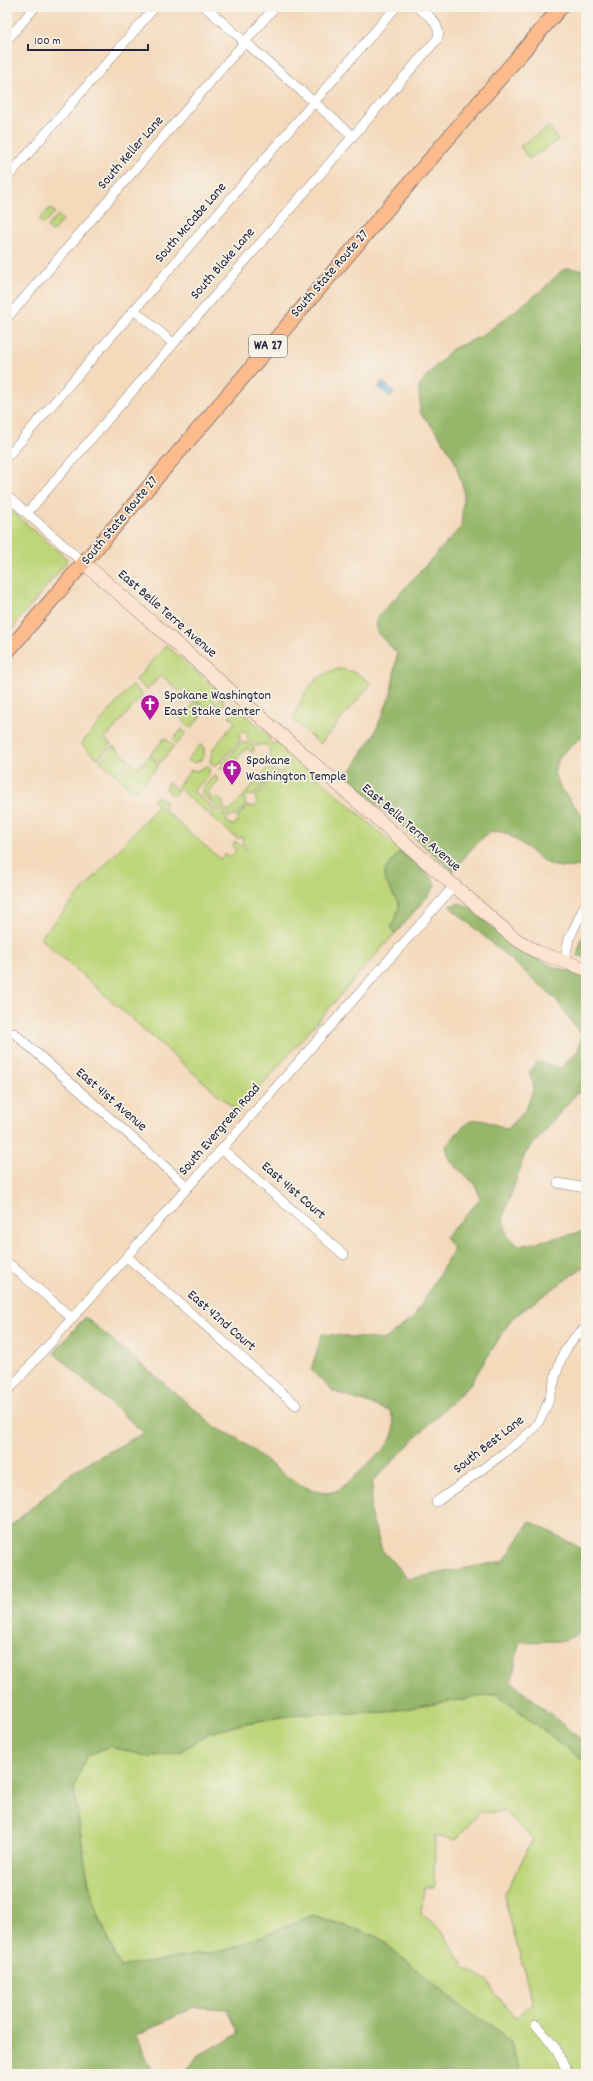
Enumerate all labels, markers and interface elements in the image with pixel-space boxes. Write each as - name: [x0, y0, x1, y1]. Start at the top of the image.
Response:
- scale bar: [28, 26, 148, 52]
- text: 100 m: [34, 33, 61, 50]
- street label: South Keller Lane: [93, 112, 169, 194]
- street label: South McCabe Lane: [150, 178, 232, 268]
- street label: South Blake Lane: [186, 224, 260, 304]
- street label: South State Route 27: [286, 226, 374, 322]
- road number: WA 27: [249, 335, 287, 357]
- street label: South State Route 27: [77, 472, 163, 570]
- street label: East Belle Terre Avenue: [113, 565, 221, 663]
- place label: Spokane Washington East Stake Center: [164, 686, 271, 722]
- church icon: Spokane Washington East Stake Center: [139, 693, 161, 721]
- place label: Spokane Washington Temple: [246, 751, 346, 787]
- church icon: Spokane Washington Temple: [221, 758, 243, 786]
- street label: East Belle Terre Avenue: [357, 779, 465, 877]
- street label: East 41st Avenue: [71, 1063, 151, 1137]
- street label: South Evergreen Road: [174, 1080, 266, 1180]
- street label: East 41st Court: [256, 1157, 330, 1225]
- street label: East 42nd Court: [182, 1286, 260, 1356]
- street label: South Best Lane: [449, 1411, 529, 1479]

